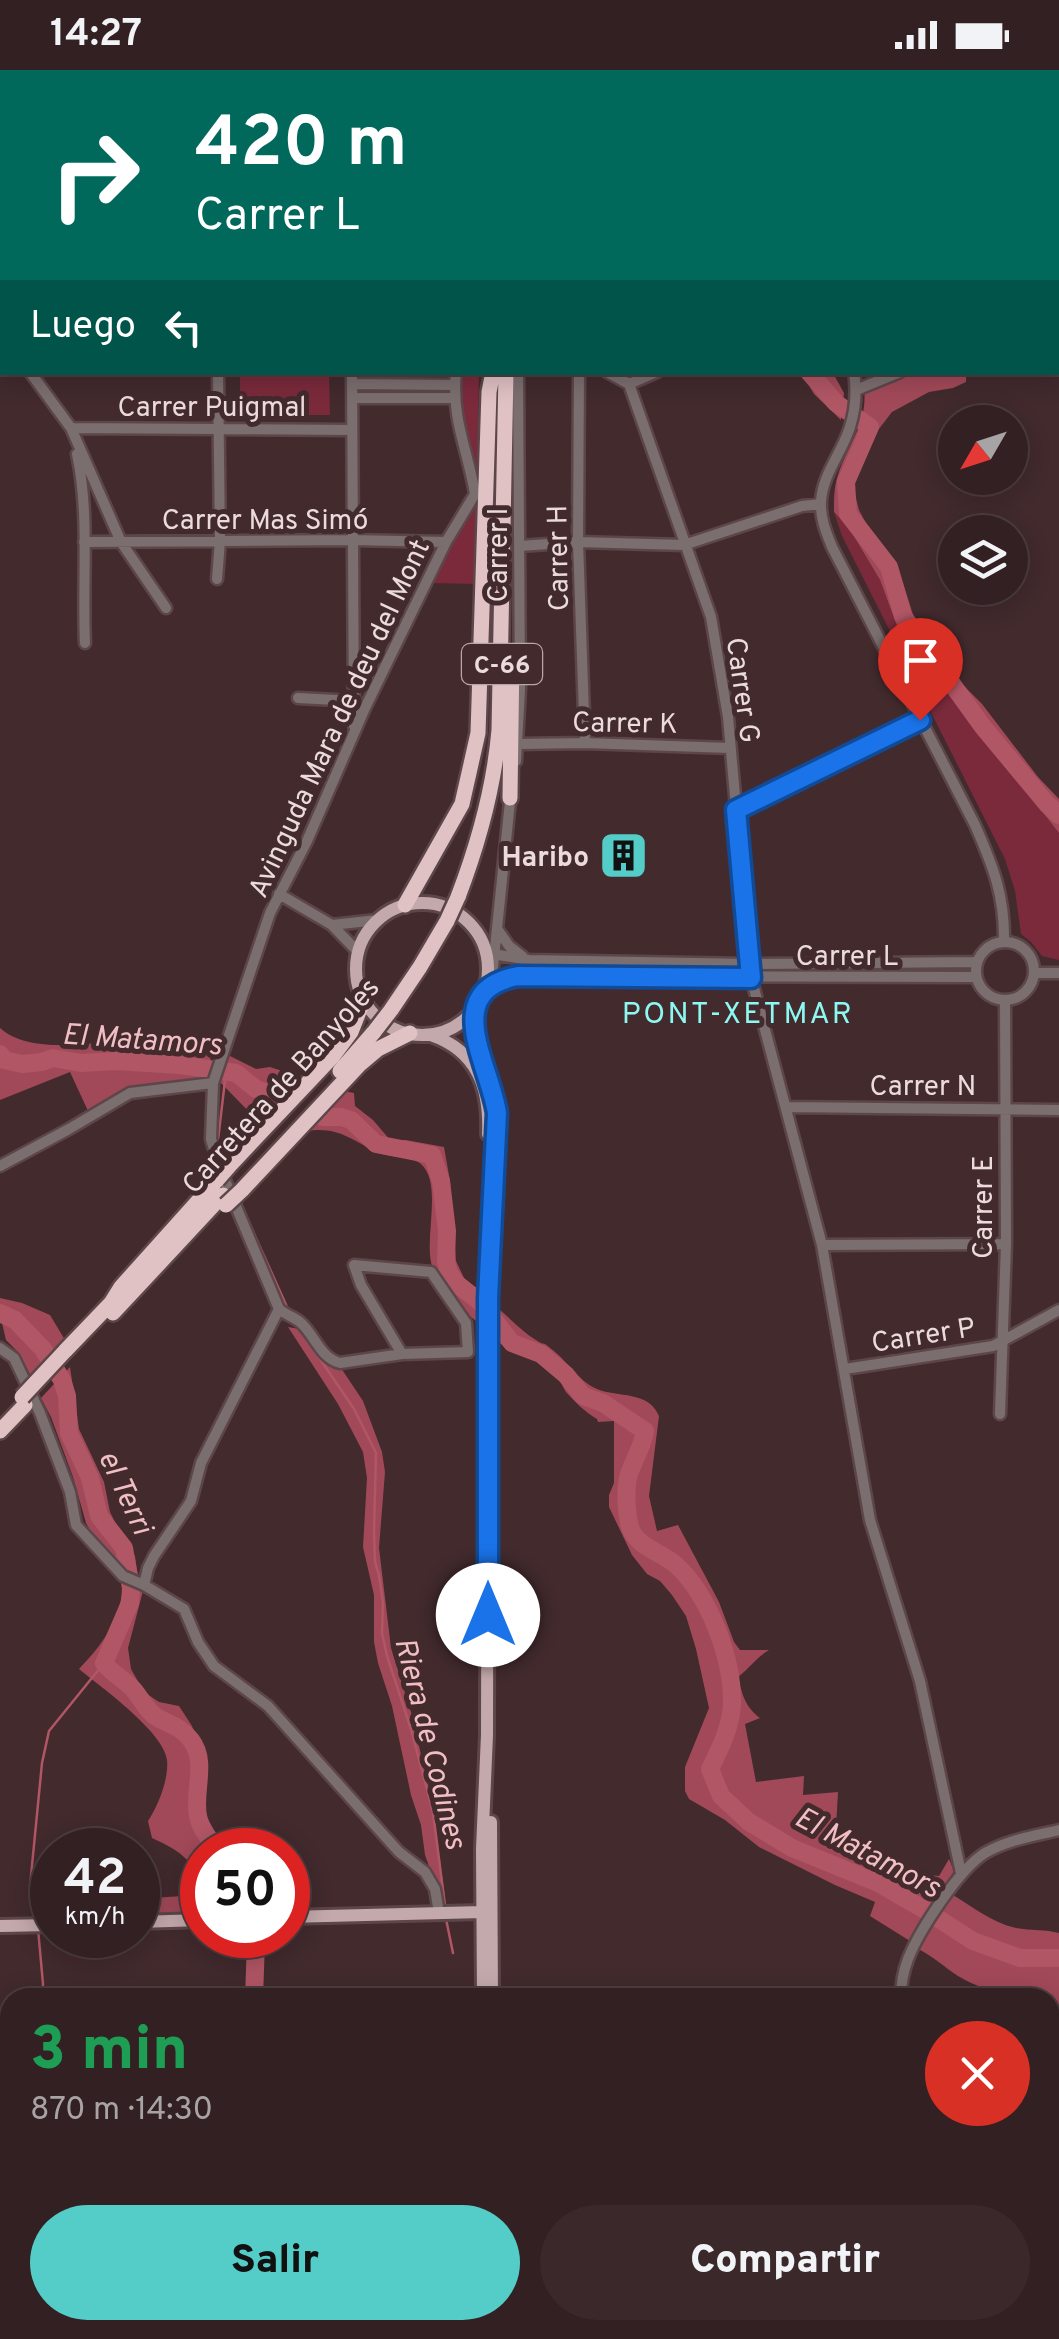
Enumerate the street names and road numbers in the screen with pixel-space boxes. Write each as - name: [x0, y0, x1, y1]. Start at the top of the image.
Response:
- street label: Carrer Puigmal: [118, 391, 306, 427]
- street label: Carrer Mas Simó: [162, 504, 368, 540]
- street label: Carrer H: [541, 504, 579, 612]
- street label: Carrer I: [482, 508, 518, 602]
- street label: Avinguda Mara de deu del Mont: [242, 534, 440, 904]
- street label: Carrer G: [716, 635, 766, 746]
- road number: C-66: [462, 644, 542, 684]
- street label: Carrer K: [572, 706, 678, 744]
- street label: Carrer L: [796, 940, 898, 976]
- street label: Carretera de Banyoles: [176, 971, 389, 1203]
- street label: Carrer N: [870, 1070, 976, 1106]
- street label: Carrer E: [967, 1155, 1003, 1259]
- street label: Carrer P: [869, 1311, 978, 1363]

